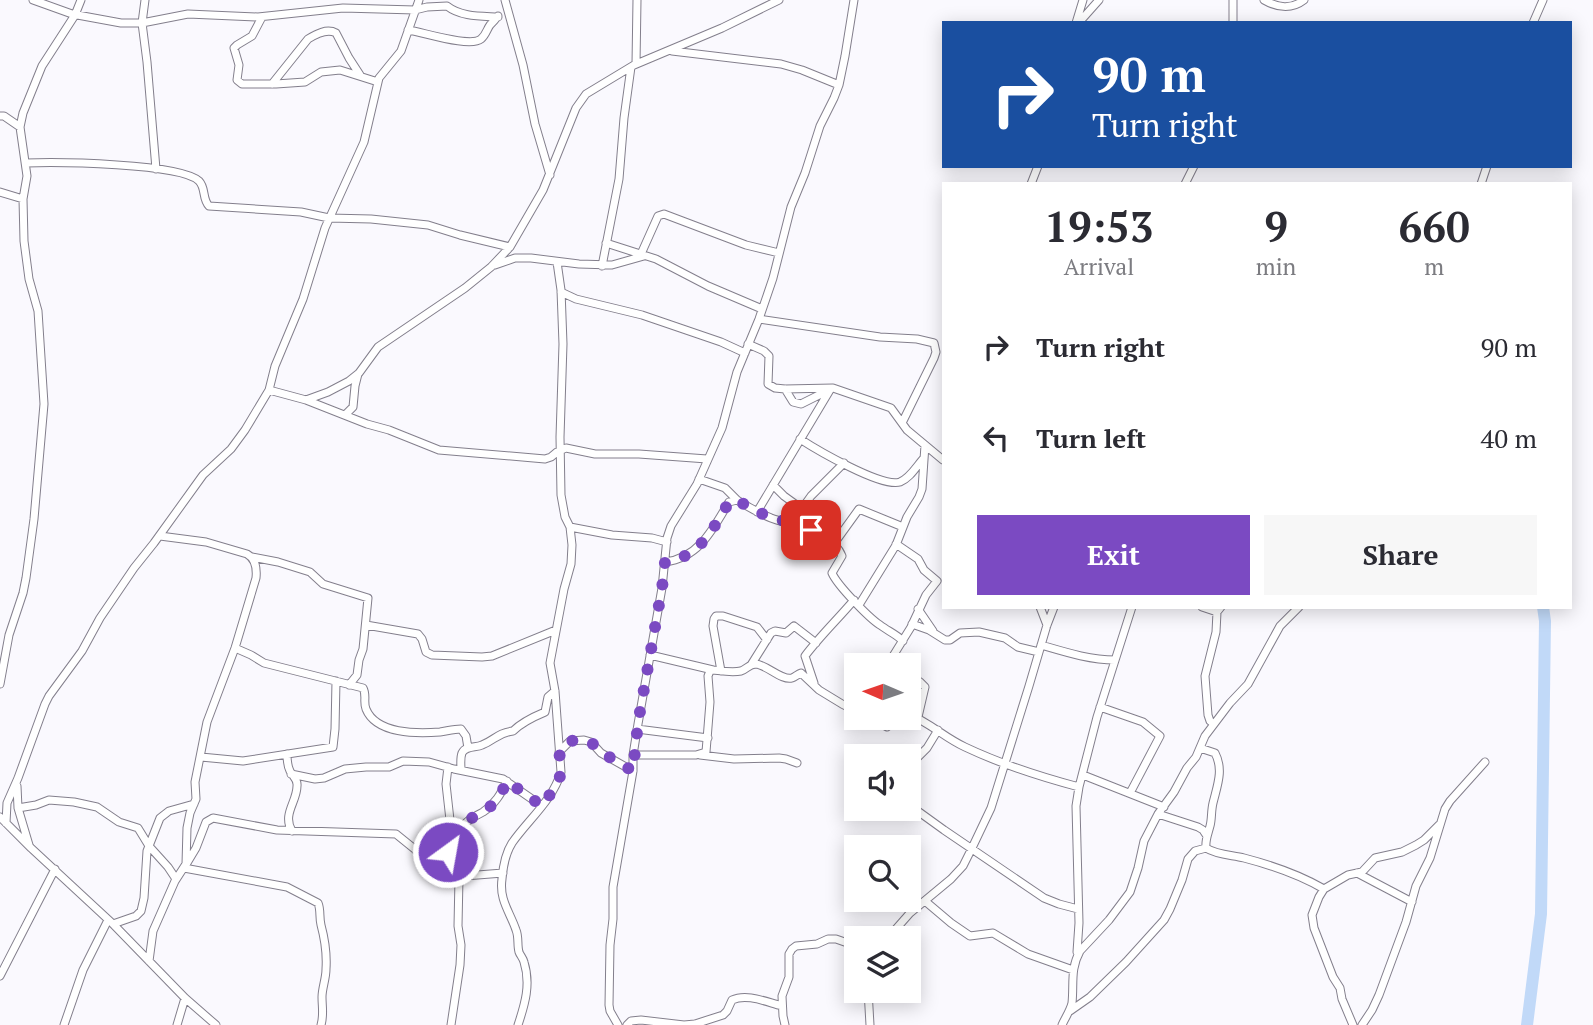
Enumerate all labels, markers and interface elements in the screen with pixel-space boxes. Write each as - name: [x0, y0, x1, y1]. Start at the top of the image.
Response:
- text: 90 m: [1092, 41, 1206, 106]
- icon: right: [977, 49, 1068, 140]
- text: Turn right: [1092, 104, 1238, 146]
- text: 19:53: [1044, 198, 1154, 254]
- text: 9: [1264, 198, 1288, 254]
- text: 660: [1399, 198, 1470, 254]
- text: Arrival: [1064, 251, 1134, 282]
- text: min: [1256, 251, 1296, 282]
- text: m: [1424, 251, 1444, 282]
- icon: right: [977, 328, 1015, 366]
- text: Turn right: [1036, 330, 1165, 364]
- text: 90 m: [1481, 330, 1537, 364]
- icon: left: [977, 419, 1015, 457]
- text: Turn left: [1036, 421, 1146, 455]
- text: 40 m: [1481, 421, 1537, 455]
- pin: [781, 500, 841, 560]
- icon: arrive: [792, 511, 830, 549]
- button: Exit: [977, 515, 1250, 595]
- button: Share: [1264, 515, 1537, 595]
- north arrow: [844, 653, 920, 730]
- map controls: [844, 653, 921, 1003]
- button: sound: [844, 744, 921, 821]
- position arrow: [411, 815, 485, 889]
- button: search: [844, 835, 921, 912]
- button: layers: [844, 926, 921, 1003]

